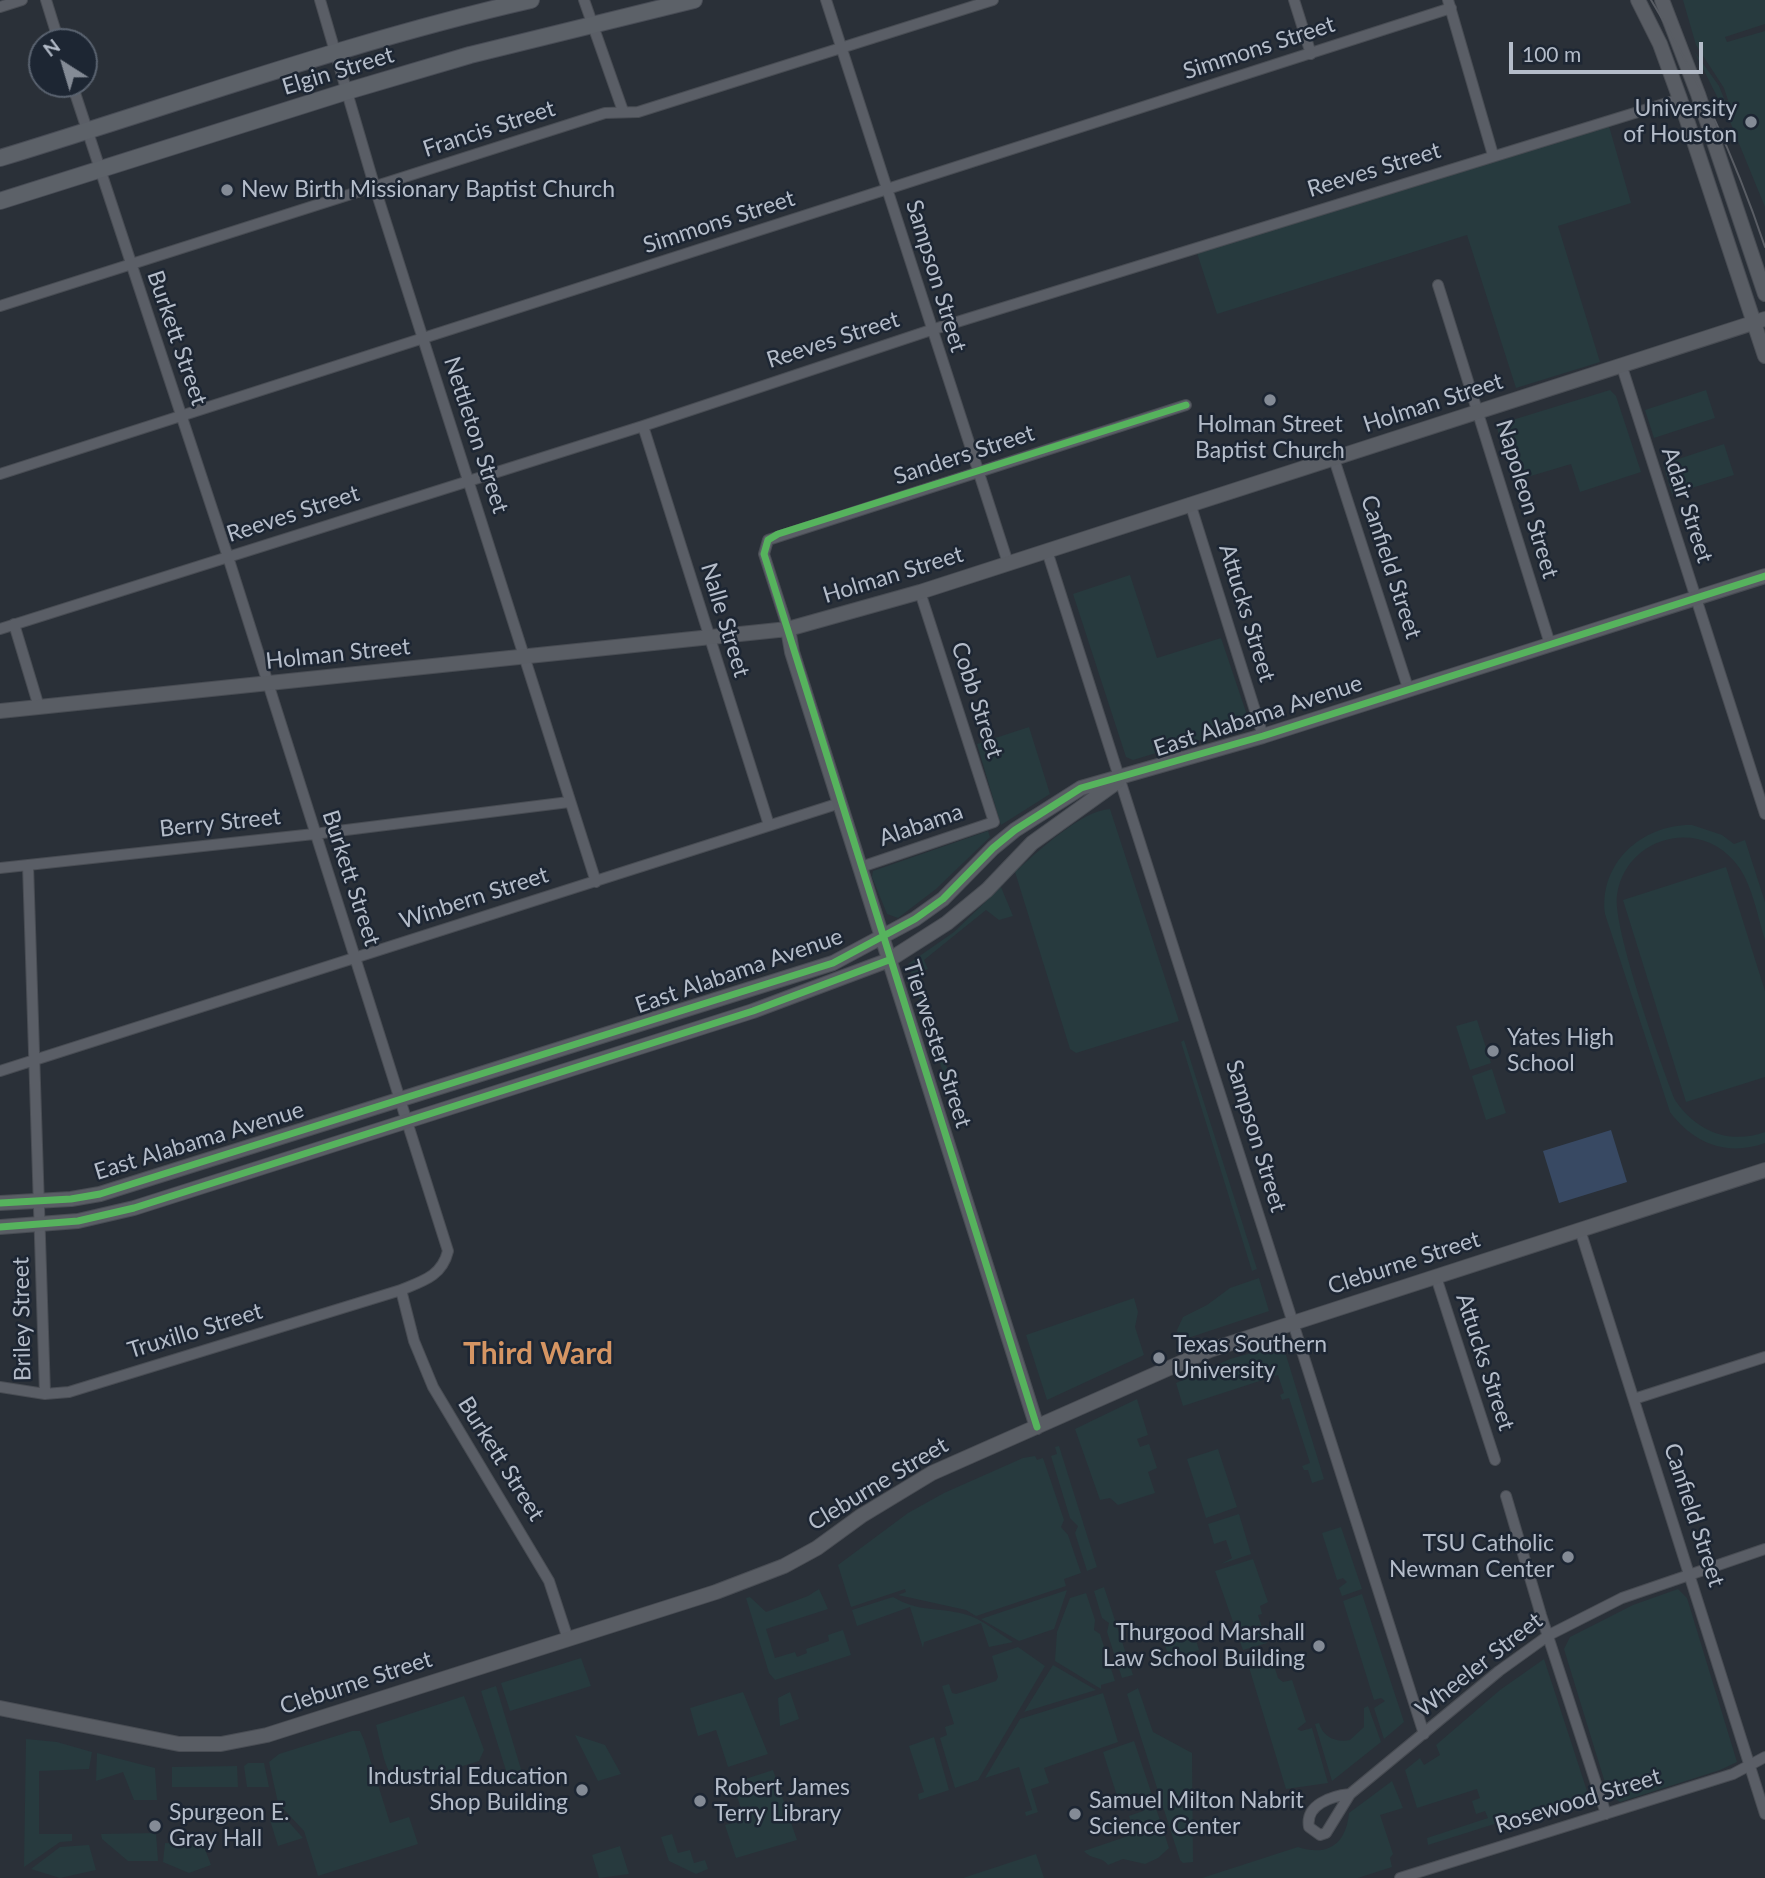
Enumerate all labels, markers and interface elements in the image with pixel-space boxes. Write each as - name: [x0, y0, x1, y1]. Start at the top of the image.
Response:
- street label: Simmons Street: [1180, 10, 1338, 86]
- north arrow: [28, 28, 98, 98]
- scale bar: [1513, 28, 1707, 72]
- text: N: [38, 34, 64, 61]
- street label: Elgin Street: [279, 41, 397, 101]
- text: 100 m: [1522, 41, 1581, 66]
- street label: Francis Street: [419, 95, 559, 163]
- place label: University of Houston: [1623, 95, 1737, 149]
- marker: University of Houston: [1743, 114, 1759, 130]
- street label: Reeves Street: [1304, 137, 1444, 203]
- place label: New Birth Missionary Baptist Church: [241, 176, 615, 204]
- marker: New Birth Missionary Baptist Church: [219, 182, 235, 198]
- street label: Simmons Street: [640, 184, 798, 260]
- street label: Sampson Street: [900, 196, 972, 356]
- street label: Burkett Street: [141, 267, 213, 409]
- street label: Reeves Street: [763, 306, 903, 374]
- street label: Nettleton Street: [438, 353, 514, 517]
- street label: Holman Street: [1360, 367, 1506, 439]
- marker: Holman Street Baptist Church: [1262, 392, 1278, 408]
- place label: Holman Street Baptist Church: [1195, 411, 1345, 465]
- street label: Napoleon Street: [1490, 416, 1564, 582]
- street label: Sanders Street: [890, 419, 1038, 491]
- street label: Adair Street: [1655, 444, 1719, 566]
- street label: Reeves Street: [223, 480, 363, 548]
- street label: Canfield Street: [1355, 492, 1427, 642]
- street label: Holman Street: [819, 541, 967, 609]
- street label: Attucks Street: [1213, 541, 1281, 685]
- street label: Nalle Street: [695, 559, 755, 681]
- street label: Holman Street: [264, 633, 412, 675]
- street label: Cobb Street: [945, 638, 1009, 762]
- street label: East Alabama Avenue: [1150, 669, 1366, 763]
- street label: Alabama: [875, 798, 967, 852]
- street label: Berry Street: [158, 803, 282, 843]
- street label: Burkett Street: [316, 807, 386, 949]
- street label: Winbern Street: [396, 861, 552, 935]
- street label: East Alabama Avenue: [632, 923, 846, 1019]
- street label: Tierwester Street: [897, 957, 977, 1131]
- place label: Yates High School: [1507, 1024, 1614, 1078]
- marker: Yates High School: [1485, 1043, 1501, 1059]
- street label: Sampson Street: [1220, 1056, 1292, 1216]
- street label: East Alabama Avenue: [91, 1096, 307, 1186]
- street label: Cleburne Street: [1324, 1225, 1484, 1301]
- street label: Briley Street: [7, 1257, 37, 1381]
- street label: Attucks Street: [1450, 1290, 1520, 1434]
- street label: Truxillo Street: [124, 1297, 266, 1365]
- place label: Texas Southern University: [1173, 1331, 1327, 1385]
- district label: Third Ward: [463, 1336, 613, 1372]
- marker: Texas Southern University: [1151, 1350, 1167, 1366]
- street label: Burkett Street: [452, 1392, 550, 1526]
- street label: Cleburne Street: [803, 1431, 953, 1537]
- street label: Canfield Street: [1658, 1440, 1730, 1590]
- place label: TSU Catholic Newman Center: [1389, 1530, 1554, 1584]
- marker: TSU Catholic Newman Center: [1560, 1549, 1576, 1565]
- street label: Wheeler Street: [1410, 1607, 1548, 1723]
- place label: Thurgood Marshall Law School Building: [1103, 1619, 1305, 1673]
- marker: Thurgood Marshall Law School Building: [1311, 1638, 1327, 1654]
- street label: Cleburne Street: [276, 1645, 436, 1721]
- place label: Industrial Education Shop Building: [368, 1763, 568, 1817]
- street label: Rosewood Street: [1492, 1763, 1664, 1839]
- place label: Robert James Terry Library: [714, 1774, 850, 1828]
- marker: Industrial Education Shop Building: [574, 1782, 590, 1798]
- place label: Samuel Milton Nabrit Science Center: [1089, 1787, 1304, 1841]
- marker: Robert James Terry Library: [692, 1793, 708, 1809]
- place label: Spurgeon E. Gray Hall: [169, 1799, 289, 1853]
- marker: Samuel Milton Nabrit Science Center: [1067, 1806, 1083, 1822]
- marker: Spurgeon E. Gray Hall: [147, 1818, 163, 1834]

